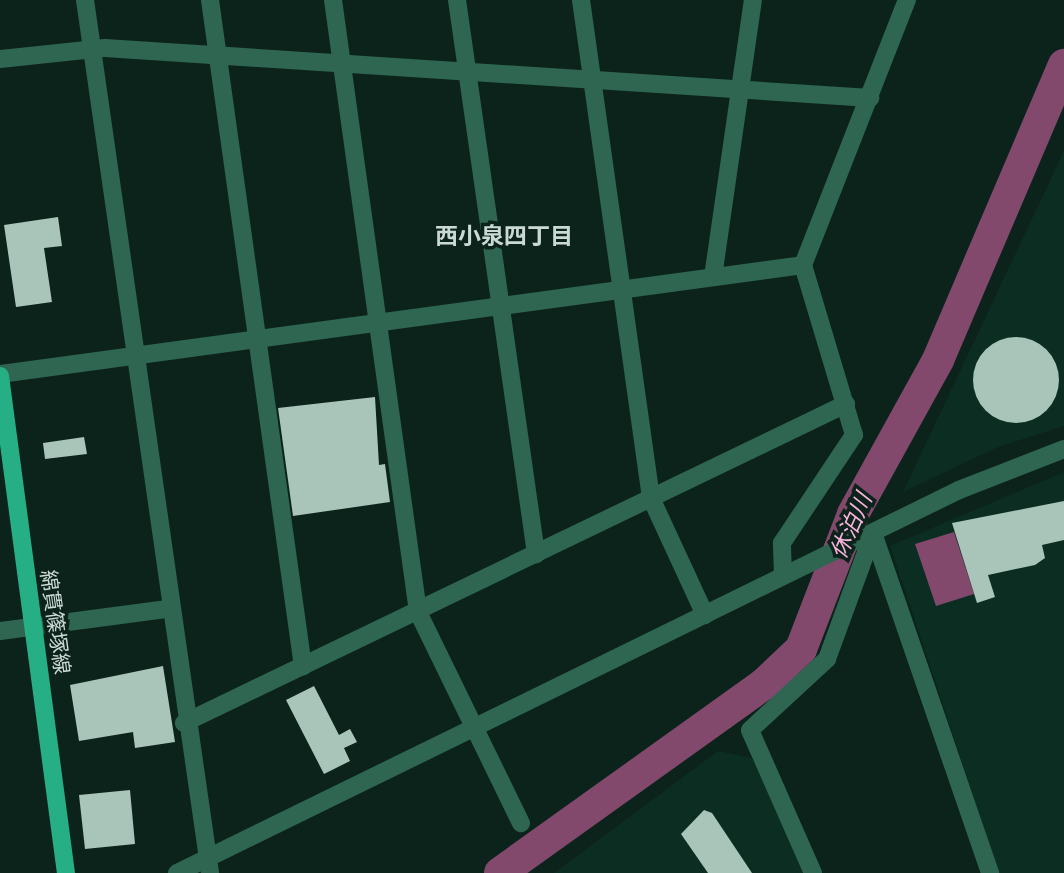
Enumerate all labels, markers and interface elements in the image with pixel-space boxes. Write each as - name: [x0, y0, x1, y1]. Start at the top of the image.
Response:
- district label: 西小泉四丁目: [435, 222, 573, 250]
- water label: 休泊川: [824, 489, 878, 563]
- street label: 綿貫篠塚線: [35, 568, 75, 676]

